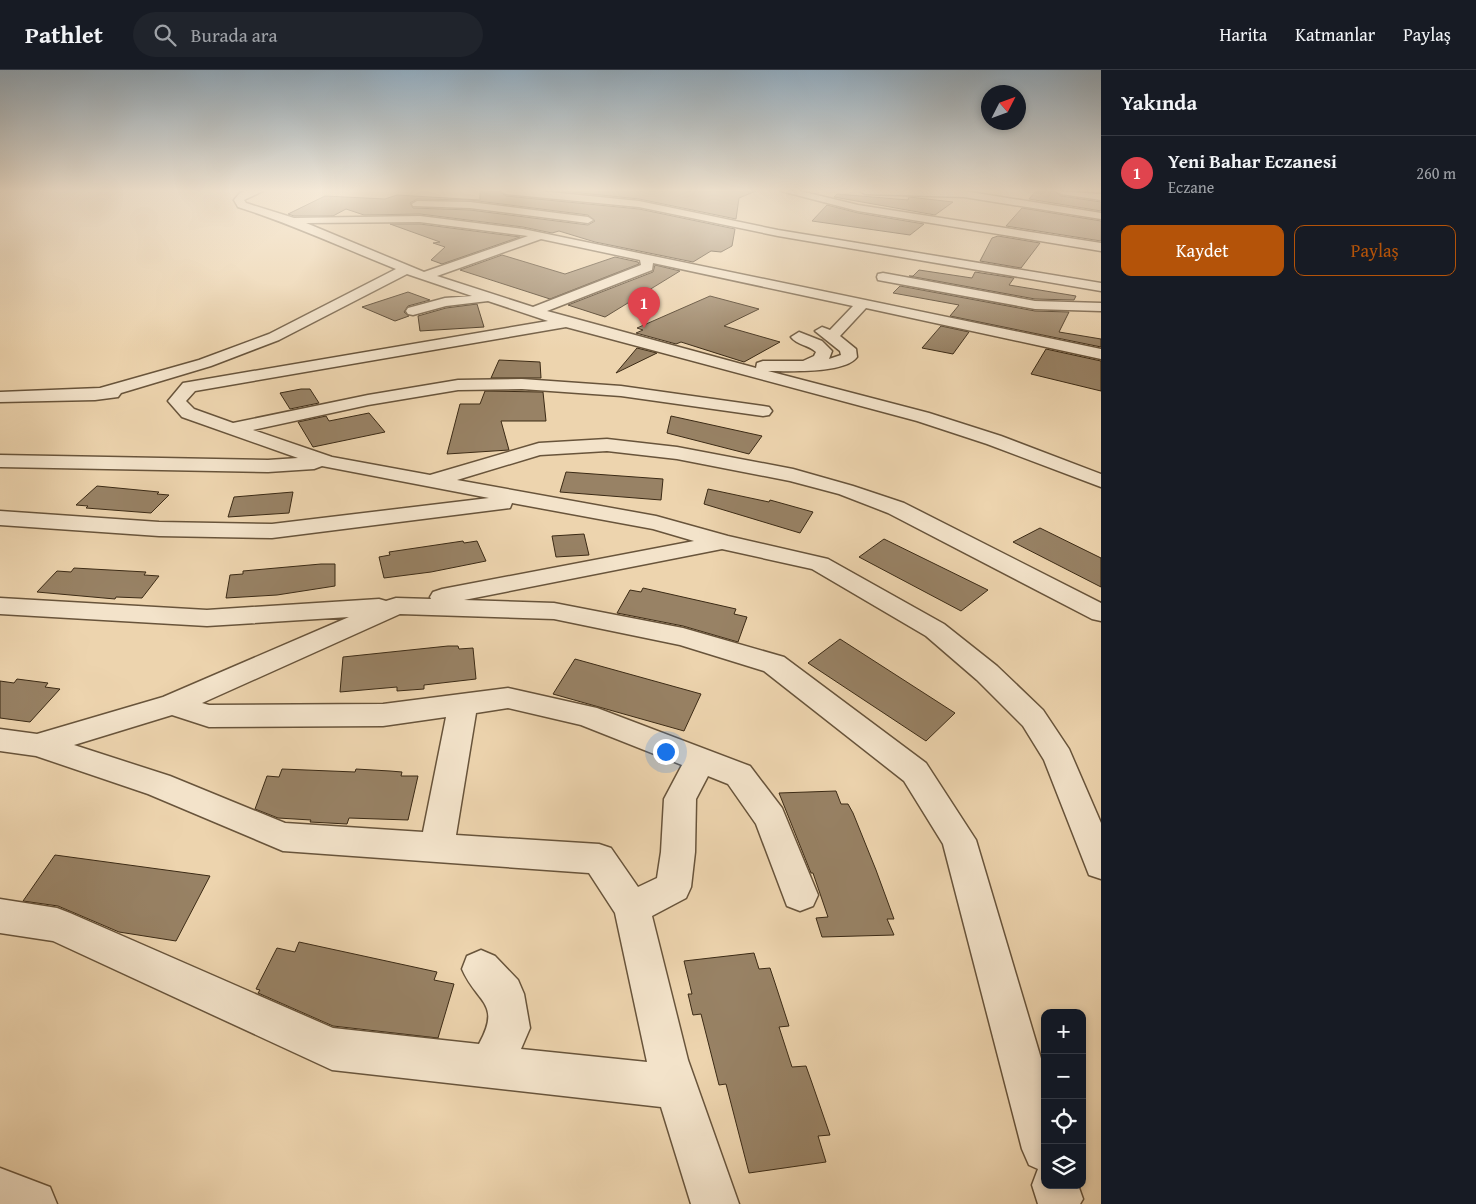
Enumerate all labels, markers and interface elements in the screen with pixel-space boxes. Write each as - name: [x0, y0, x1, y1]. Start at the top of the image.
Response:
- search box: [133, 12, 483, 57]
- text: Pathlet: [25, 17, 103, 52]
- icon: search: [151, 21, 179, 49]
- text: Burada ara: [191, 21, 277, 49]
- text: Harita: [1220, 21, 1267, 48]
- text: Katmanlar: [1295, 21, 1375, 48]
- text: Paylaş: [1403, 21, 1451, 48]
- north arrow: [981, 85, 1026, 130]
- text: Yakında: [1121, 87, 1197, 118]
- text: Yeni Bahar Eczanesi: [1168, 147, 1337, 175]
- text: 1: [1133, 161, 1141, 185]
- text: 260 m: [1416, 161, 1456, 185]
- text: Eczane: [1168, 175, 1214, 199]
- button: Kaydet: [1121, 225, 1284, 276]
- button: Paylaş: [1294, 225, 1456, 276]
- pin: 1: [628, 287, 660, 328]
- your location: [653, 739, 679, 765]
- map controls: [1041, 1009, 1086, 1189]
- button: +: [1041, 1009, 1086, 1054]
- button: −: [1041, 1054, 1086, 1099]
- button: locate: [1041, 1099, 1086, 1144]
- button: layers: [1041, 1144, 1086, 1189]

